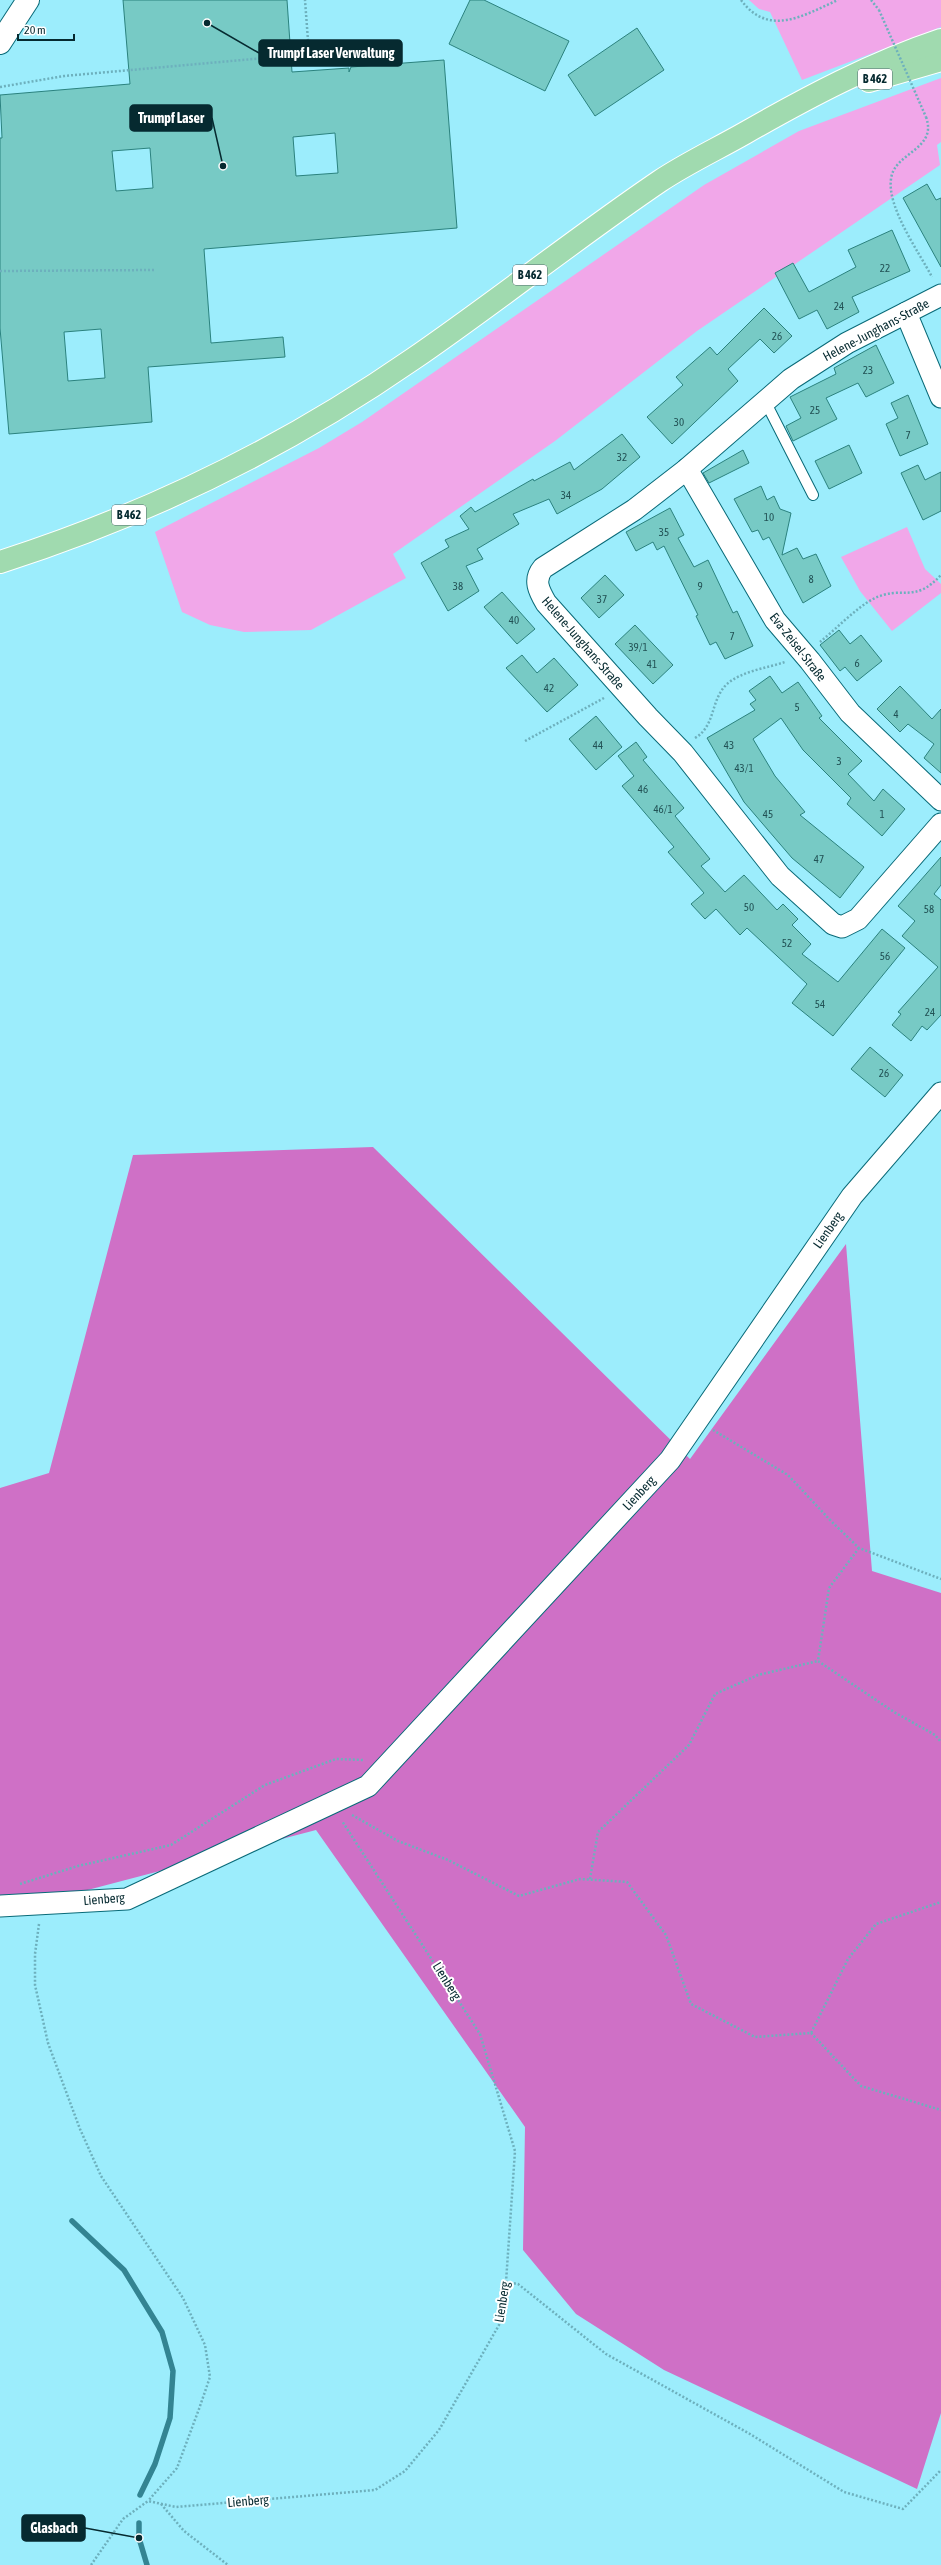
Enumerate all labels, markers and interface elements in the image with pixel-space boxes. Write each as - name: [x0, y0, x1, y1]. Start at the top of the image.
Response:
- scale bar: [18, 16, 74, 42]
- text: 20 m: [24, 23, 46, 37]
- callout: Trumpf Laser Verwaltung: [259, 40, 402, 66]
- text: Trumpf Laser Verwaltung: [268, 45, 395, 61]
- road number: B 462: [858, 69, 892, 89]
- callout: Trumpf Laser: [130, 105, 212, 131]
- text: Trumpf Laser: [138, 110, 205, 126]
- house number: 22: [880, 262, 890, 274]
- road number: B 462: [513, 265, 547, 285]
- street label: Helene-Junghans-Straße: [820, 296, 932, 364]
- house number: 24: [834, 300, 844, 312]
- house number: 26: [772, 330, 782, 342]
- house number: 23: [863, 364, 873, 376]
- house number: 25: [810, 404, 820, 416]
- house number: 30: [674, 416, 684, 428]
- house number: 7: [905, 429, 911, 441]
- house number: 32: [617, 451, 627, 463]
- house number: 34: [561, 489, 571, 501]
- road number: B 462: [112, 505, 146, 525]
- house number: 10: [764, 511, 774, 523]
- house number: 35: [659, 526, 669, 538]
- house number: 8: [808, 573, 814, 585]
- house number: 38: [453, 580, 463, 592]
- house number: 9: [697, 580, 703, 592]
- house number: 37: [597, 593, 607, 605]
- street label: Helene-Junghans-Straße: [539, 594, 627, 692]
- street label: Eva-Zeisel-Straße: [767, 610, 829, 684]
- house number: 40: [509, 614, 519, 626]
- house number: 7: [729, 630, 735, 642]
- house number: 39/1: [628, 641, 648, 653]
- house number: 6: [854, 657, 860, 669]
- house number: 41: [647, 658, 657, 670]
- house number: 42: [544, 682, 554, 694]
- house number: 5: [794, 701, 800, 713]
- house number: 4: [893, 708, 899, 720]
- house number: 44: [593, 739, 603, 751]
- house number: 43: [724, 739, 734, 751]
- house number: 3: [836, 755, 842, 767]
- house number: 43/1: [734, 762, 754, 774]
- house number: 46: [638, 783, 648, 795]
- house number: 46/1: [653, 803, 673, 815]
- house number: 45: [763, 808, 773, 820]
- house number: 1: [879, 808, 885, 820]
- house number: 47: [814, 853, 824, 865]
- house number: 50: [744, 901, 754, 913]
- house number: 58: [924, 903, 934, 915]
- house number: 52: [782, 937, 792, 949]
- house number: 56: [880, 950, 890, 962]
- house number: 54: [815, 998, 825, 1010]
- house number: 24: [925, 1006, 935, 1018]
- house number: 26: [879, 1067, 889, 1079]
- street label: Lienberg: [810, 1208, 846, 1251]
- street label: Lienberg: [619, 1472, 659, 1513]
- street label: Lienberg: [83, 1890, 126, 1908]
- street label: Lienberg: [430, 1960, 465, 2003]
- street label: Lienberg: [491, 2280, 513, 2324]
- street label: Lienberg: [227, 2492, 270, 2510]
- callout: Glasbach: [22, 2515, 85, 2541]
- text: Glasbach: [30, 2520, 78, 2536]

